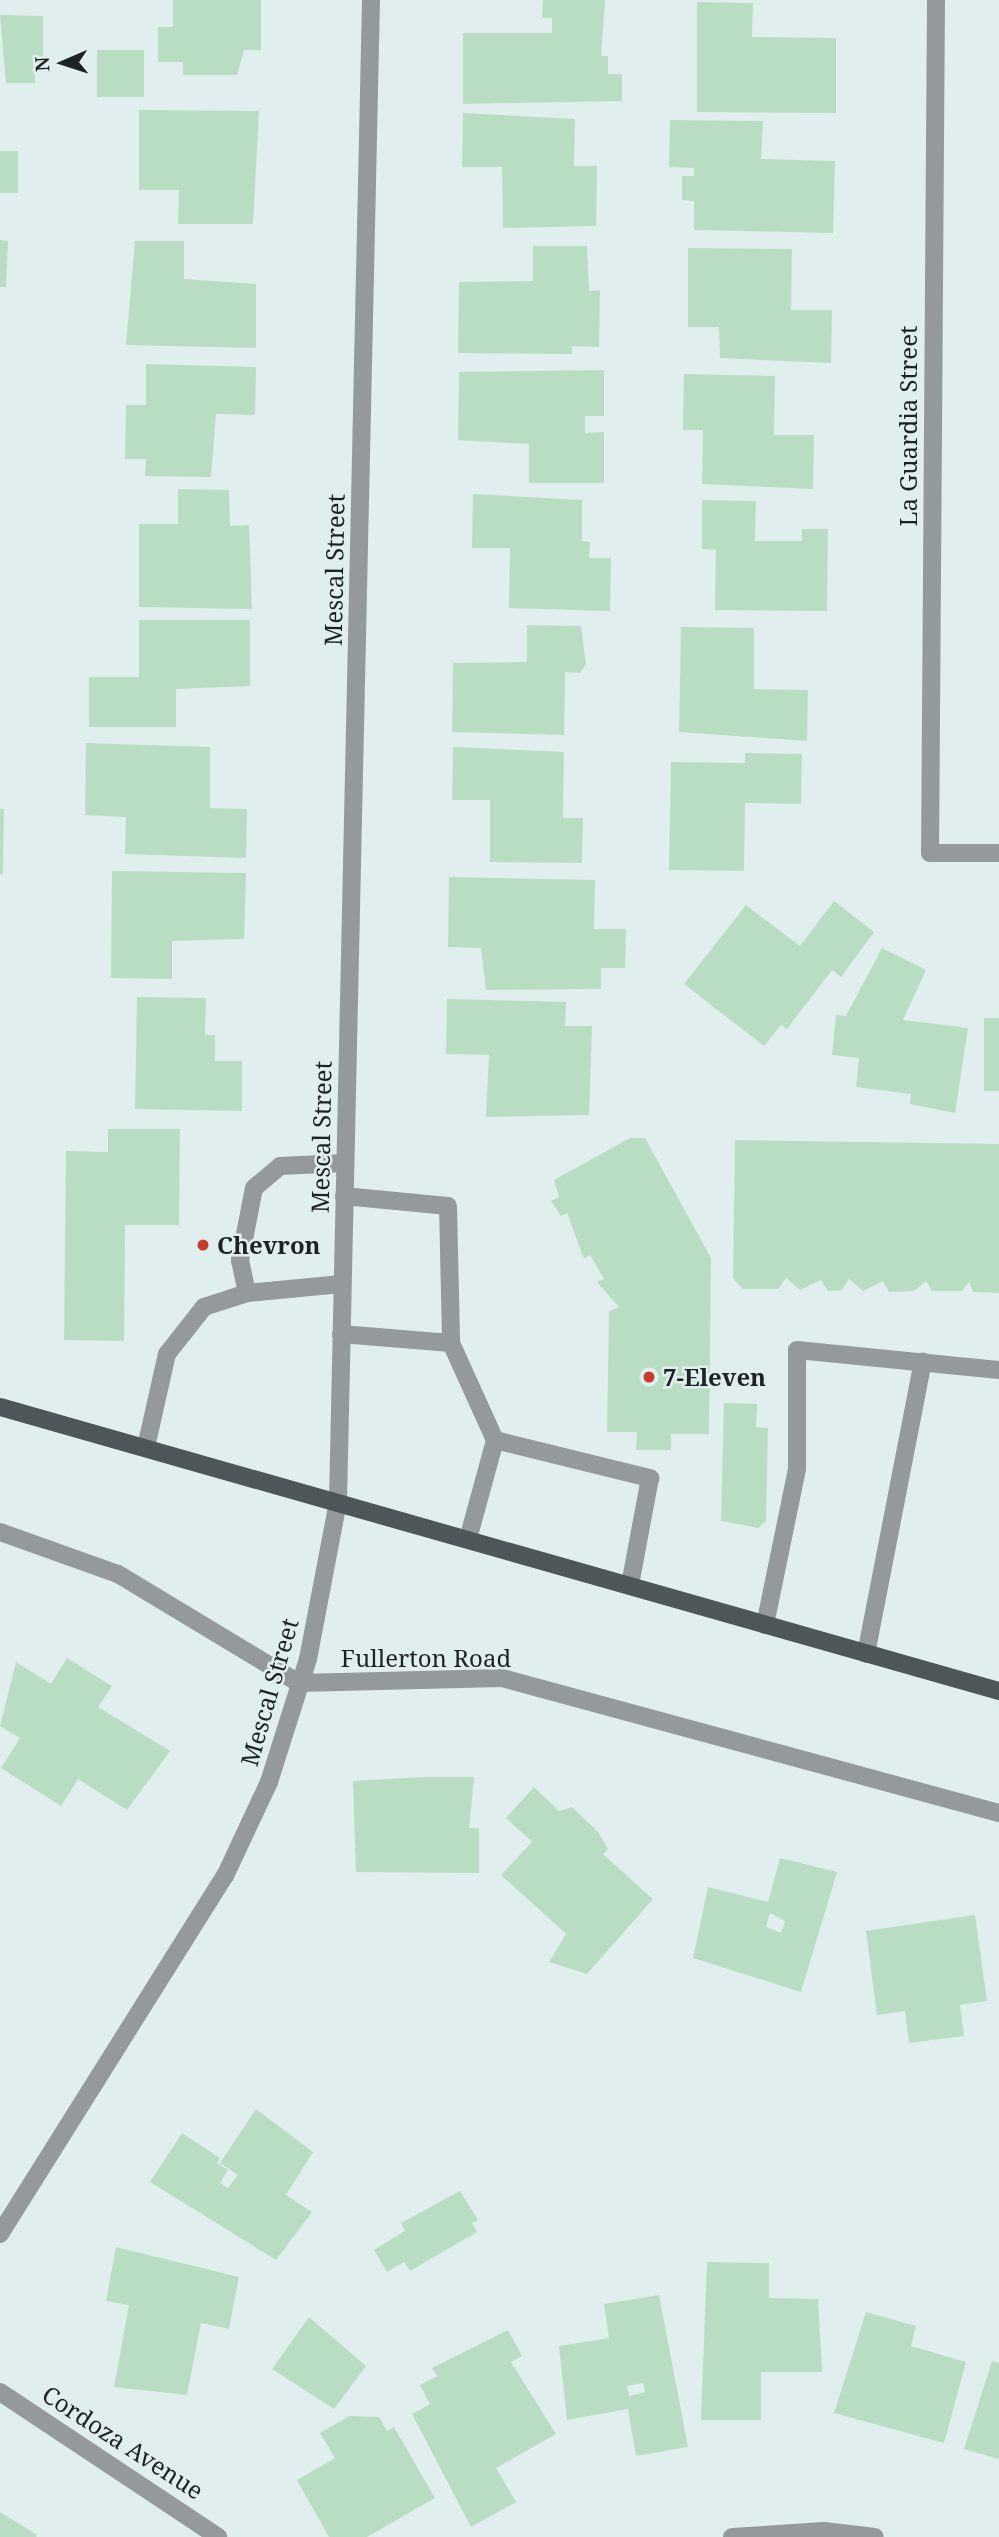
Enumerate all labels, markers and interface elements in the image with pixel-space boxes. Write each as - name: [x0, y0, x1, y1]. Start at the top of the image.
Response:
- north arrow: [28, 28, 98, 98]
- text: N: [29, 56, 55, 72]
- street label: La Guardia Street: [894, 326, 922, 526]
- street label: Mescal Street: [318, 494, 350, 646]
- street label: Mescal Street: [305, 1061, 337, 1213]
- place label: Chevron: [217, 1231, 321, 1259]
- marker: Chevron: [195, 1237, 211, 1253]
- place label: 7-Eleven: [663, 1363, 766, 1391]
- marker: 7-Eleven: [641, 1369, 657, 1385]
- street label: Mescal Street: [234, 1615, 304, 1769]
- street label: Fullerton Road: [341, 1644, 511, 1672]
- street label: Cordoza Avenue: [37, 2379, 209, 2505]

